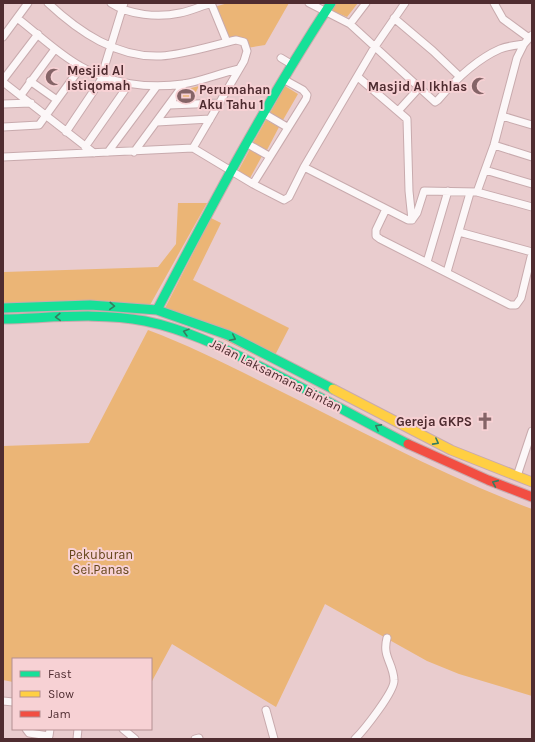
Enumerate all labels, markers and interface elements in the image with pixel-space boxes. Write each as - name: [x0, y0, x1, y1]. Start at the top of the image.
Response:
- place label: Mesjid Al Istiqomah: [67, 63, 131, 94]
- mosque icon: Mesjid Al Istiqomah: [44, 67, 64, 87]
- mosque icon: Masjid Al Ikhlas: [470, 76, 490, 96]
- place label: Masjid Al Ikhlas: [368, 79, 467, 94]
- place label: Perumahan Aku Tahu 1: [199, 82, 270, 112]
- sports icon: Perumahan Aku Tahu 1: [176, 86, 196, 106]
- one-way arrow: [109, 302, 115, 310]
- one-way arrow: [55, 313, 61, 322]
- one-way arrow: [183, 329, 190, 337]
- one-way arrow: [229, 333, 237, 341]
- street label: Jalan Laksamana Bintan: [208, 335, 344, 415]
- church icon: Gereja GKPS: [475, 411, 495, 431]
- place label: Gereja GKPS: [396, 414, 472, 429]
- one-way arrow: [375, 424, 382, 432]
- one-way arrow: [432, 437, 439, 444]
- one-way arrow: [492, 480, 500, 488]
- park label: Pekuburan Sei.Panas: [69, 547, 133, 577]
- legend: [12, 658, 152, 730]
- text: Fast: [48, 667, 72, 681]
- text: Slow: [48, 687, 74, 701]
- text: Jam: [48, 707, 71, 721]

